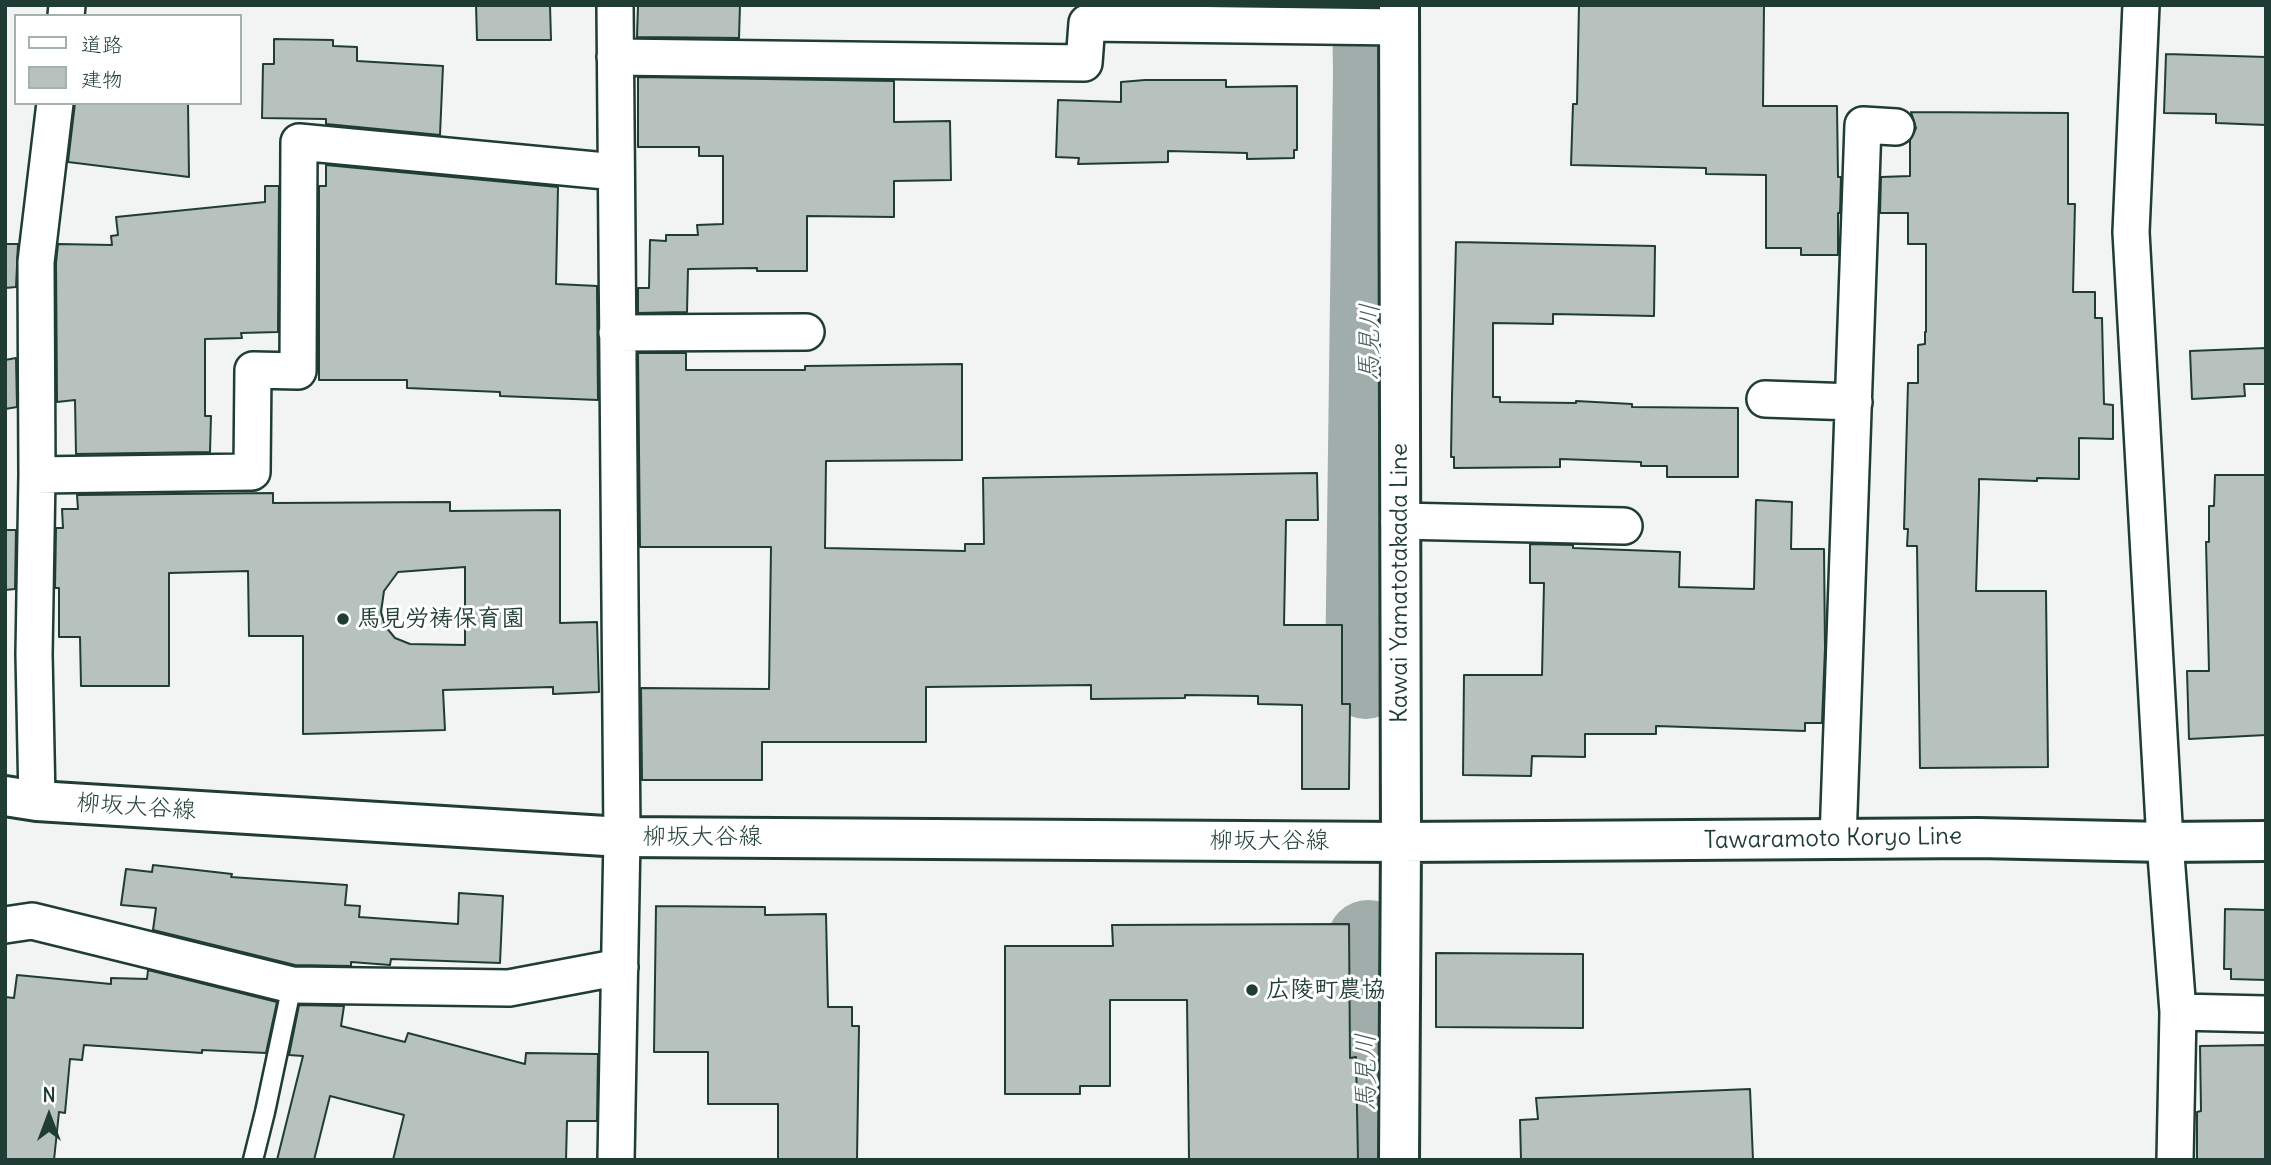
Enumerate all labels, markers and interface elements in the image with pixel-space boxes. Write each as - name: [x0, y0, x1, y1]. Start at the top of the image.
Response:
- legend: [14, 14, 242, 105]
- text: 道路: [81, 31, 123, 58]
- text: 建物: [81, 66, 123, 93]
- water label: 馬見川: [1354, 303, 1386, 381]
- street label: Kawai Yamatotakada Line: [1386, 443, 1414, 723]
- place label: 馬見労祷保育園: [357, 605, 525, 633]
- marker: 馬見労祷保育園: [335, 611, 351, 627]
- street label: 柳坂大谷線: [75, 788, 197, 826]
- street label: Tawaramoto Koryo Line: [1704, 822, 1962, 856]
- street label: 柳坂大谷線: [642, 823, 762, 851]
- street label: 柳坂大谷線: [1209, 827, 1329, 855]
- place label: 広陵町農協: [1266, 976, 1386, 1004]
- marker: 広陵町農協: [1244, 982, 1260, 998]
- water label: 馬見川: [1351, 1033, 1383, 1111]
- north arrow: [14, 1081, 84, 1151]
- text: N: [42, 1083, 56, 1107]

